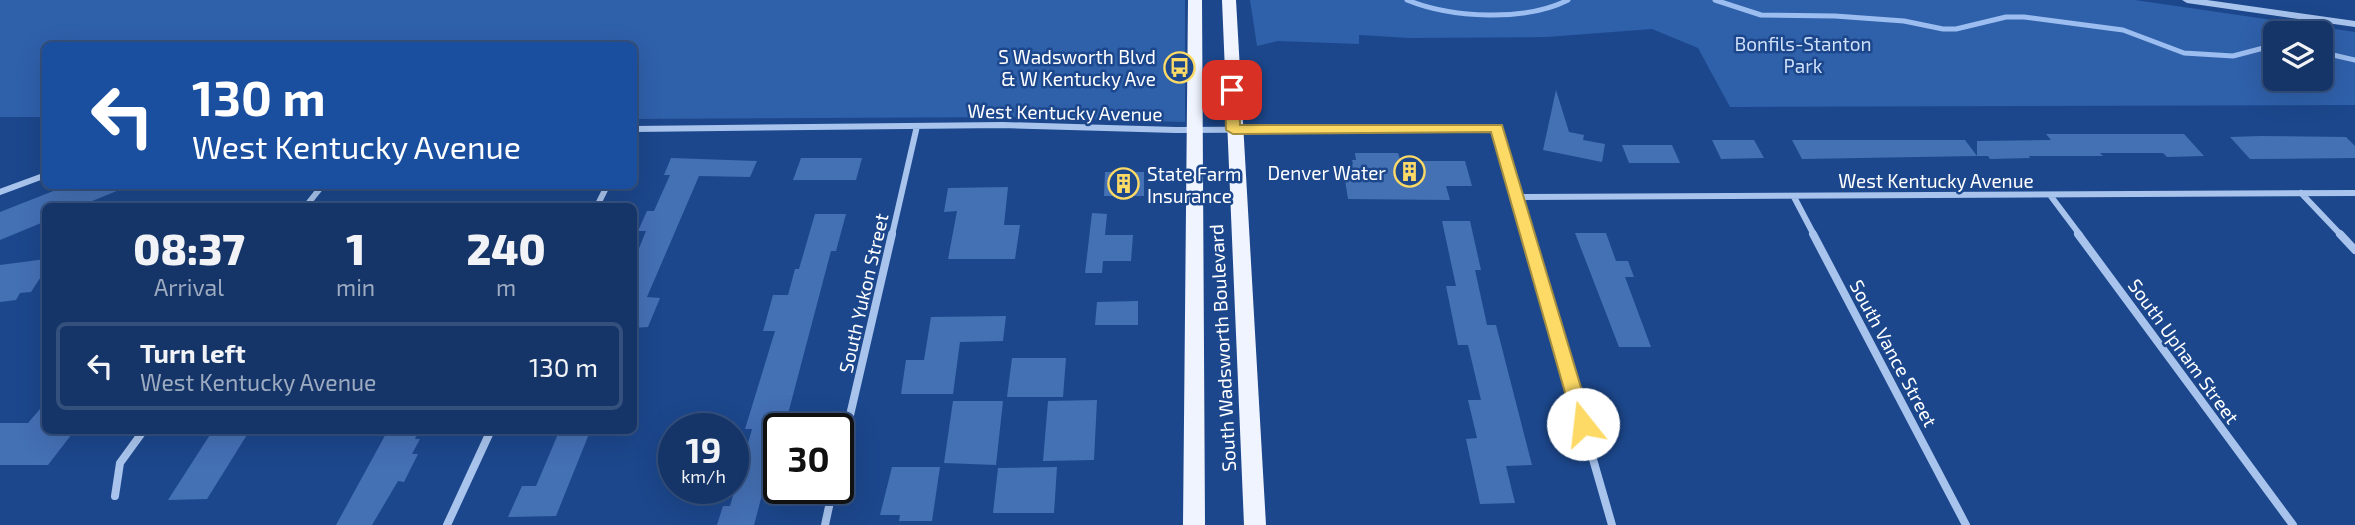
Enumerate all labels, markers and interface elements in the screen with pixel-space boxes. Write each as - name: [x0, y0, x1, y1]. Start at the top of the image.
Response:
- map controls: [2263, 21, 2333, 91]
- button: layers: [2263, 21, 2333, 91]
- park label: Bonfils-Stanton Park: [1734, 32, 1872, 77]
- place label: S Wadsworth Blvd & W Kentucky Ave: [998, 45, 1156, 90]
- bus stop icon: S Wadsworth Blvd & W Kentucky Ave: [1162, 50, 1196, 84]
- pin: [1202, 60, 1262, 120]
- text: 130 m: [192, 67, 326, 126]
- icon: left: [77, 70, 168, 161]
- icon: arrive: [1213, 71, 1251, 109]
- street label: West Kentucky Avenue: [967, 99, 1163, 125]
- text: West Kentucky Avenue: [192, 127, 521, 165]
- building icon: Denver Water: [1392, 155, 1426, 189]
- place label: Denver Water: [1267, 161, 1386, 184]
- place label: State Farm Insurance: [1147, 162, 1241, 207]
- building icon: State Farm Insurance: [1107, 167, 1141, 201]
- street label: West Kentucky Avenue: [1838, 169, 2034, 192]
- street label: South Yukon Street: [833, 211, 893, 375]
- text: 08:37: [133, 223, 245, 273]
- text: 1: [346, 223, 365, 273]
- text: 240: [466, 223, 546, 273]
- street label: South Wadsworth Boulevard: [1204, 224, 1240, 472]
- text: Arrival: [154, 273, 224, 301]
- text: min: [336, 273, 375, 301]
- text: m: [496, 273, 516, 301]
- street label: South Upham Street: [2124, 274, 2244, 428]
- street label: South Vance Street: [1846, 276, 1942, 430]
- text: Turn left: [140, 337, 246, 368]
- icon: left: [81, 347, 119, 385]
- text: 130 m: [529, 351, 598, 382]
- text: West Kentucky Avenue: [140, 368, 376, 396]
- position arrow: [1546, 387, 1620, 461]
- speed limit sign: 30: [763, 413, 854, 504]
- text: 19: [686, 428, 721, 470]
- text: km/h: [681, 465, 726, 487]

